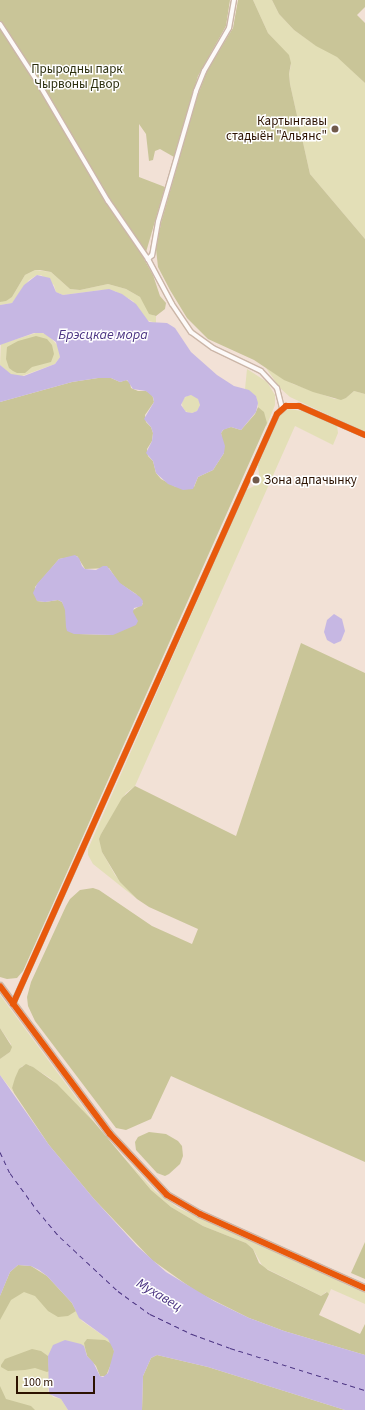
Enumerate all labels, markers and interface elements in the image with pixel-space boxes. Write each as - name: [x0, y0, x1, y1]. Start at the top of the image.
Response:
- park label: Прыродны парк Чырвоны Двор: [31, 62, 123, 93]
- place label: Картынгавы стадыён "Альянс": [226, 114, 327, 145]
- marker: Картынгавы стадыён "Альянс": [330, 124, 340, 134]
- water label: Брэсцкае мора: [58, 327, 148, 343]
- place label: Зона адпачынку: [264, 472, 357, 488]
- marker: Зона адпачынку: [251, 475, 261, 485]
- water label: Мухавец: [133, 1275, 185, 1315]
- scale bar: [18, 1368, 97, 1394]
- text: 100 m: [23, 1374, 53, 1391]

